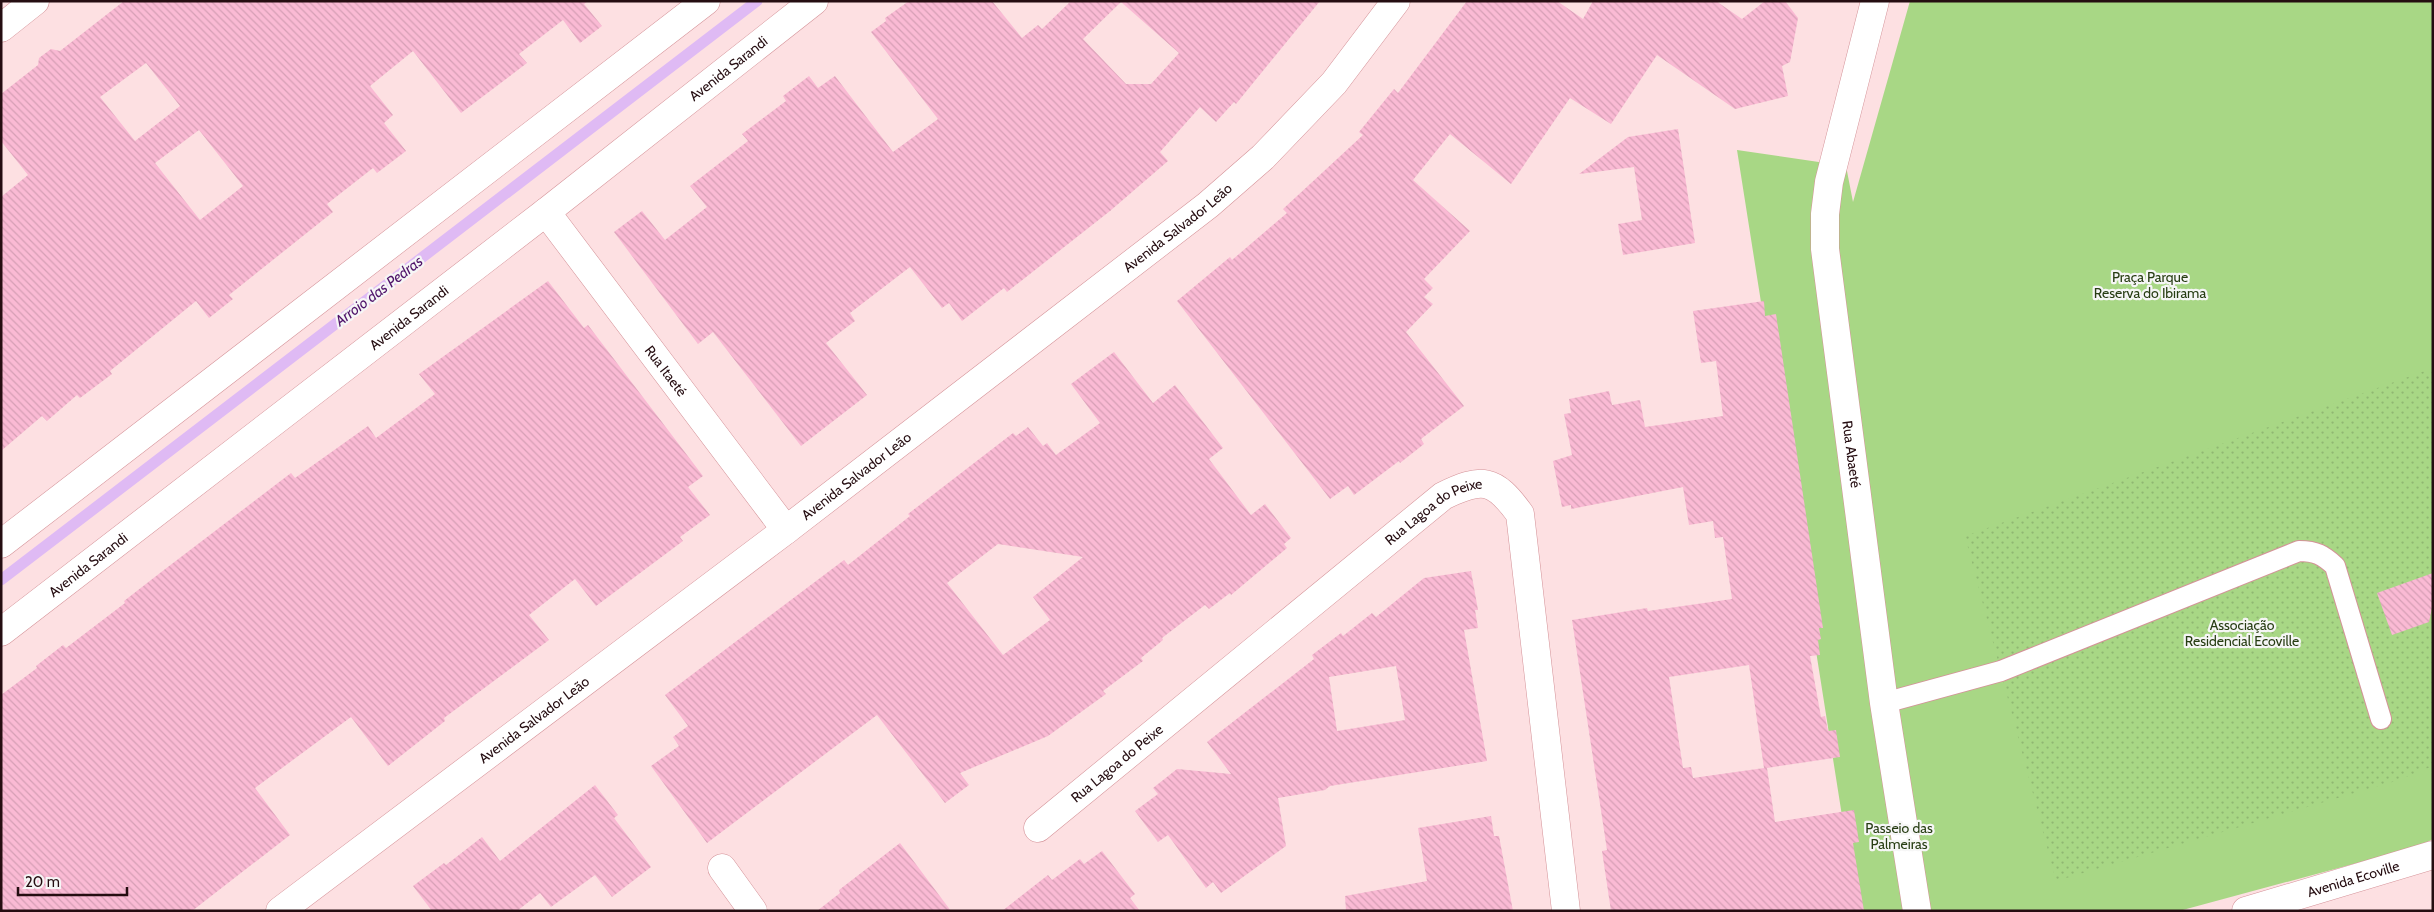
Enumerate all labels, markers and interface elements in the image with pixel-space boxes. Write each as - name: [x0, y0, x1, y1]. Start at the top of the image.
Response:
- street label: Avenida Sarandi: [685, 32, 771, 105]
- street label: Avenida Salvador Leão: [1119, 179, 1236, 276]
- water label: Arroio das Pedras: [331, 252, 427, 330]
- park label: Praça Parque Reserva do Ibirama: [2094, 268, 2206, 302]
- street label: Avenida Sarandi: [366, 281, 452, 354]
- street label: Rua Itaeté: [641, 342, 691, 400]
- street label: Rua Abaeté: [1838, 420, 1865, 489]
- street label: Avenida Salvador Leão: [798, 428, 915, 524]
- street label: Rua Lagoa do Peixe: [1381, 475, 1483, 549]
- street label: Avenida Sarandi: [45, 529, 131, 601]
- park label: Associação Residencial Ecoville: [2185, 616, 2299, 650]
- street label: Avenida Salvador Leão: [475, 672, 593, 767]
- street label: Rua Lagoa do Peixe: [1067, 720, 1167, 806]
- park label: Passeio das Palmeiras: [1865, 819, 1933, 853]
- street label: Avenida Ecoville: [2305, 857, 2402, 901]
- scale bar: [18, 864, 126, 896]
- text: 20 m: [25, 873, 60, 891]

